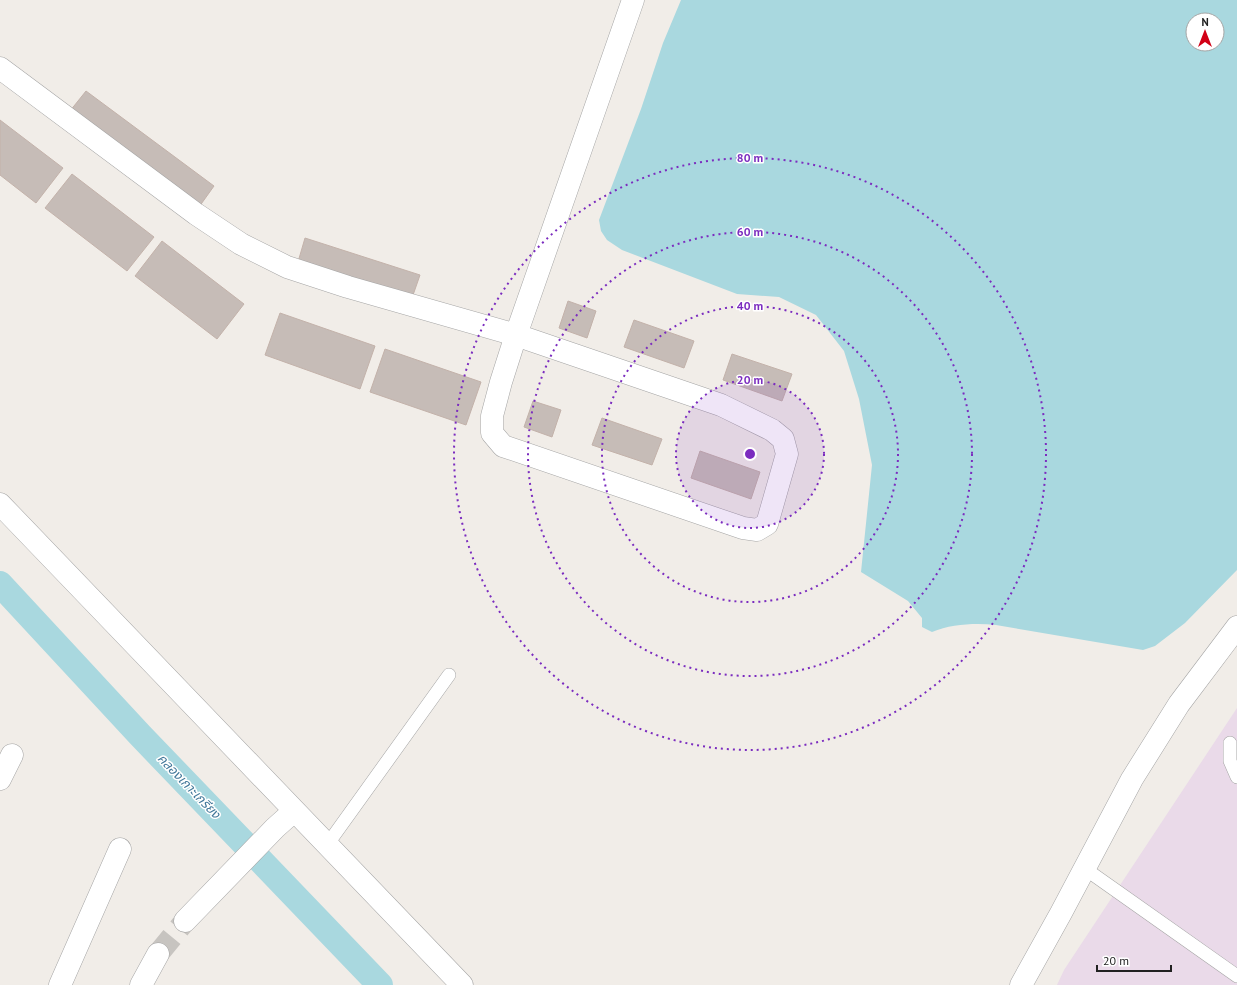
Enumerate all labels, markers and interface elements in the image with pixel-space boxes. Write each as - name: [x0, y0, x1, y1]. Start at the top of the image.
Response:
- north arrow: [1185, 12, 1225, 52]
- text: N: [1201, 15, 1209, 29]
- text: 80 m: [737, 150, 763, 165]
- text: 60 m: [737, 224, 763, 239]
- text: 40 m: [737, 298, 763, 313]
- text: 20 m: [737, 372, 763, 387]
- centre of rings: [743, 447, 757, 461]
- water label: คลองเกาะเกรียง: [154, 750, 225, 823]
- scale bar: [1097, 947, 1171, 973]
- text: 20 m: [1103, 953, 1129, 968]

